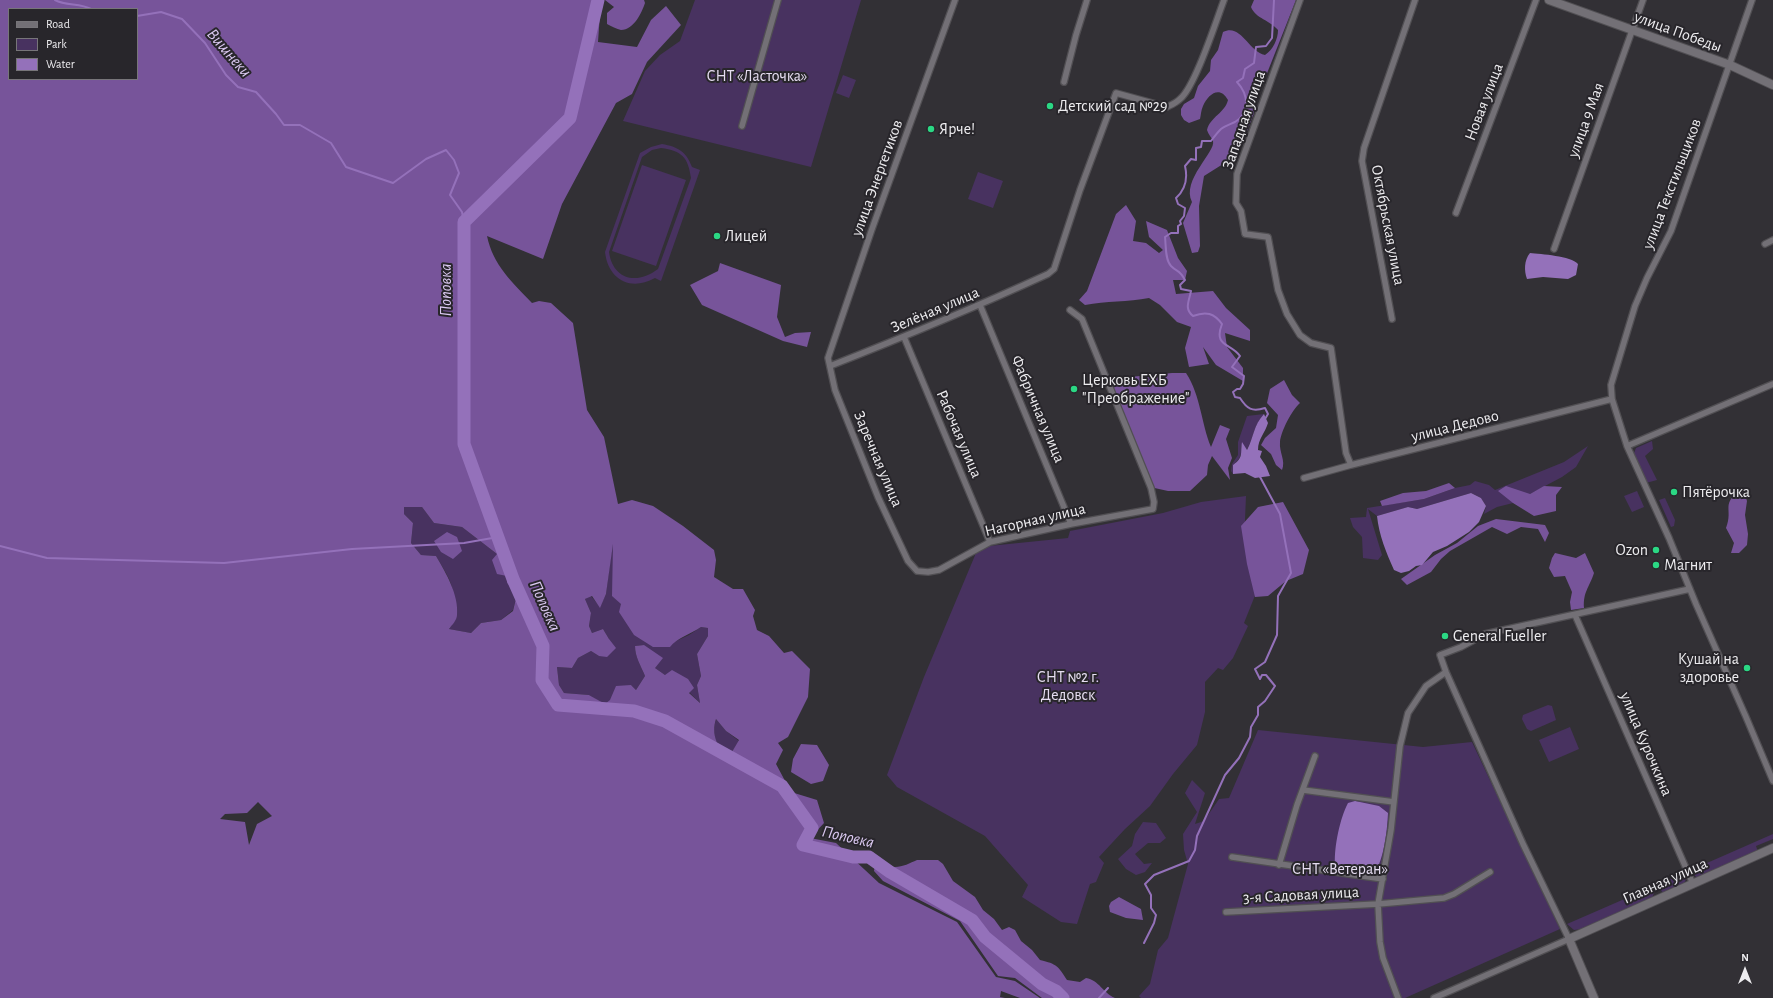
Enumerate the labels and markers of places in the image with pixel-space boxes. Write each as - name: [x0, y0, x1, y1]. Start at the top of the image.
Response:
- place label: Детский сад №29: [1058, 96, 1168, 116]
- marker: Детский сад №29: [1045, 101, 1055, 111]
- place label: Ярче!: [939, 119, 975, 139]
- marker: Ярче!: [926, 124, 936, 134]
- place label: Лицей: [725, 226, 767, 246]
- marker: Лицей: [712, 231, 722, 241]
- place label: Церковь ЕХБ "Преображение": [1082, 370, 1189, 408]
- marker: Церковь ЕХБ "Преображение": [1069, 384, 1079, 394]
- place label: Пятёрочка: [1682, 482, 1750, 502]
- marker: Пятёрочка: [1669, 487, 1679, 497]
- place label: Ozon: [1616, 540, 1648, 560]
- marker: Ozon: [1651, 545, 1661, 555]
- place label: Магнит: [1664, 555, 1712, 575]
- marker: Магнит: [1651, 560, 1661, 570]
- place label: General Fueller: [1453, 626, 1546, 646]
- marker: General Fueller: [1440, 631, 1450, 641]
- place label: Кушай на здоровье: [1678, 649, 1739, 687]
- marker: Кушай на здоровье: [1742, 663, 1752, 673]

